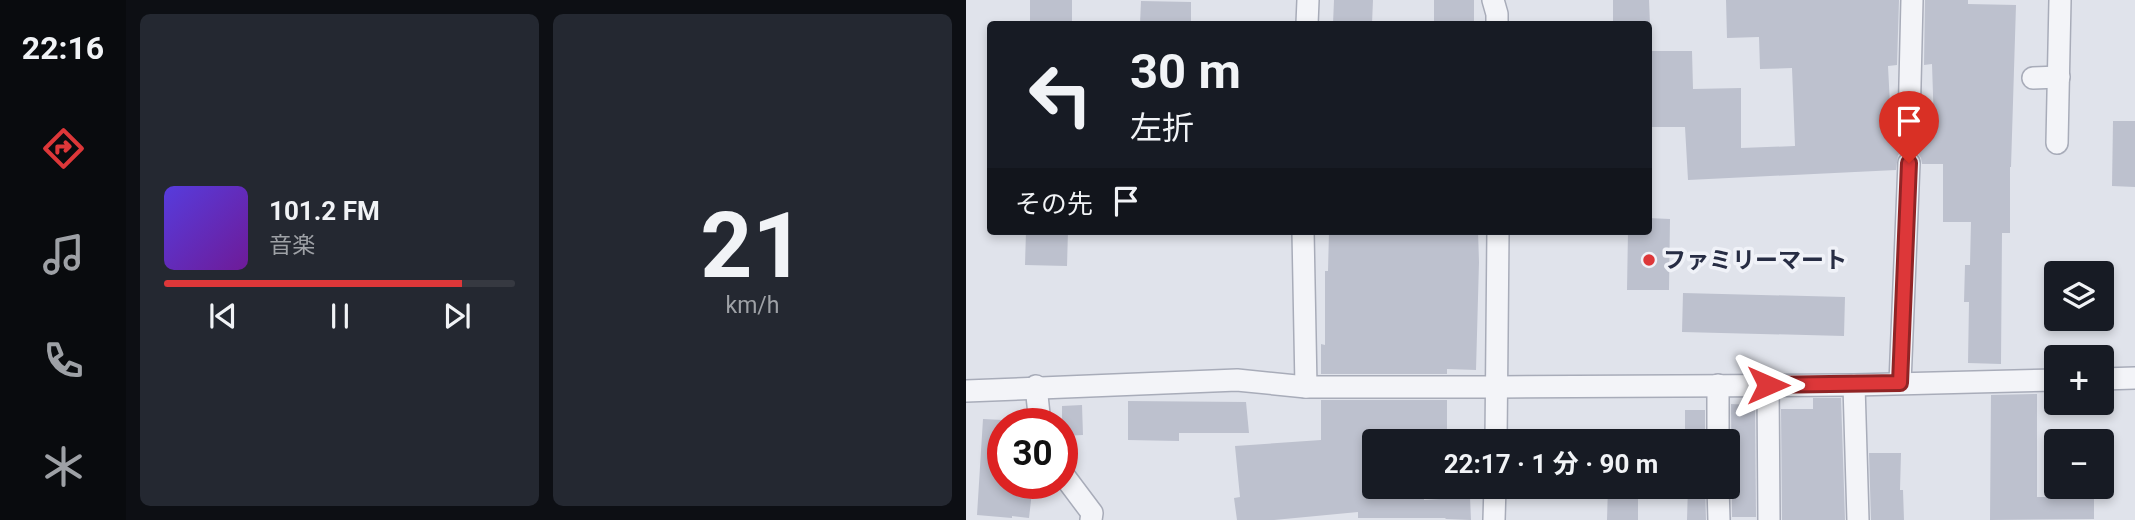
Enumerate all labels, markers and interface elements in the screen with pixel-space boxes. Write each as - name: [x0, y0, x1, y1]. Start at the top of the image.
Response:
- text: 22:16: [22, 29, 104, 67]
- text: 30 m: [1130, 43, 1241, 100]
- icon: left: [1015, 49, 1106, 140]
- pin: [1879, 91, 1939, 163]
- icon: arrive: [1890, 102, 1928, 140]
- text: 左折: [1130, 109, 1194, 147]
- icon: directions: [39, 124, 88, 173]
- icon: arrive: [1107, 182, 1145, 220]
- text: その先: [1015, 189, 1093, 219]
- text: 21: [700, 193, 805, 299]
- text: 101.2 FM: [269, 196, 380, 226]
- icon: music: [39, 230, 88, 279]
- text: 音楽: [269, 232, 315, 259]
- place label: ファミリーマート: [1663, 247, 1847, 274]
- marker: ファミリーマート: [1641, 252, 1657, 268]
- map controls: [2044, 261, 2114, 499]
- button: layers: [2044, 261, 2114, 331]
- text: km/h: [726, 292, 780, 319]
- icon: previous: [204, 297, 242, 335]
- icon: pause: [321, 297, 359, 335]
- icon: next: [438, 297, 476, 335]
- icon: phone: [39, 336, 88, 385]
- button: +: [2044, 345, 2114, 415]
- position arrow: [1731, 348, 1805, 422]
- speed limit sign: 30: [987, 408, 1078, 499]
- button: −: [2044, 429, 2114, 499]
- icon: climate: [39, 442, 88, 491]
- text: 22:17 · 1 分 · 90 m: [1444, 449, 1658, 479]

